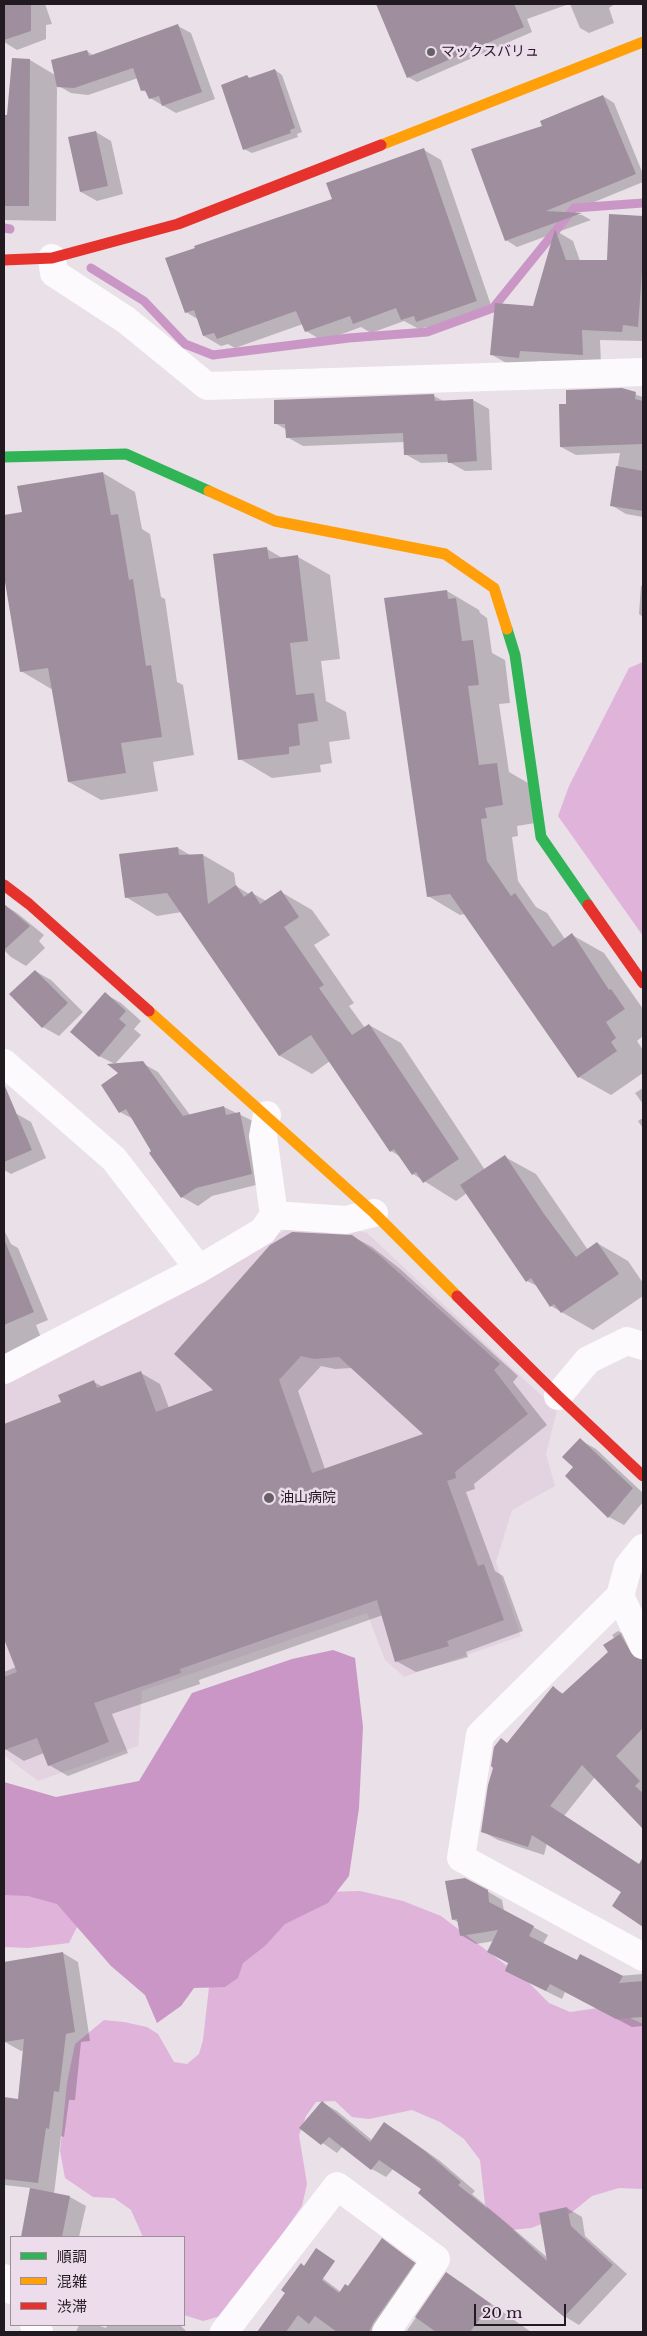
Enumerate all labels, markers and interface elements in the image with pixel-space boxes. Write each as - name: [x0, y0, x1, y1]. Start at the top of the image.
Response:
- place label: マックスバリュ: [441, 44, 539, 60]
- marker: マックスバリュ: [425, 46, 437, 58]
- place label: 油山病院: [280, 1490, 336, 1506]
- marker: 油山病院: [262, 1491, 276, 1505]
- legend: [10, 2236, 185, 2326]
- text: 順調: [57, 2247, 87, 2266]
- text: 混雑: [57, 2272, 87, 2291]
- scale bar: [477, 2294, 570, 2326]
- text: 渋滞: [57, 2297, 87, 2316]
- text: 20 m: [482, 2303, 522, 2322]

